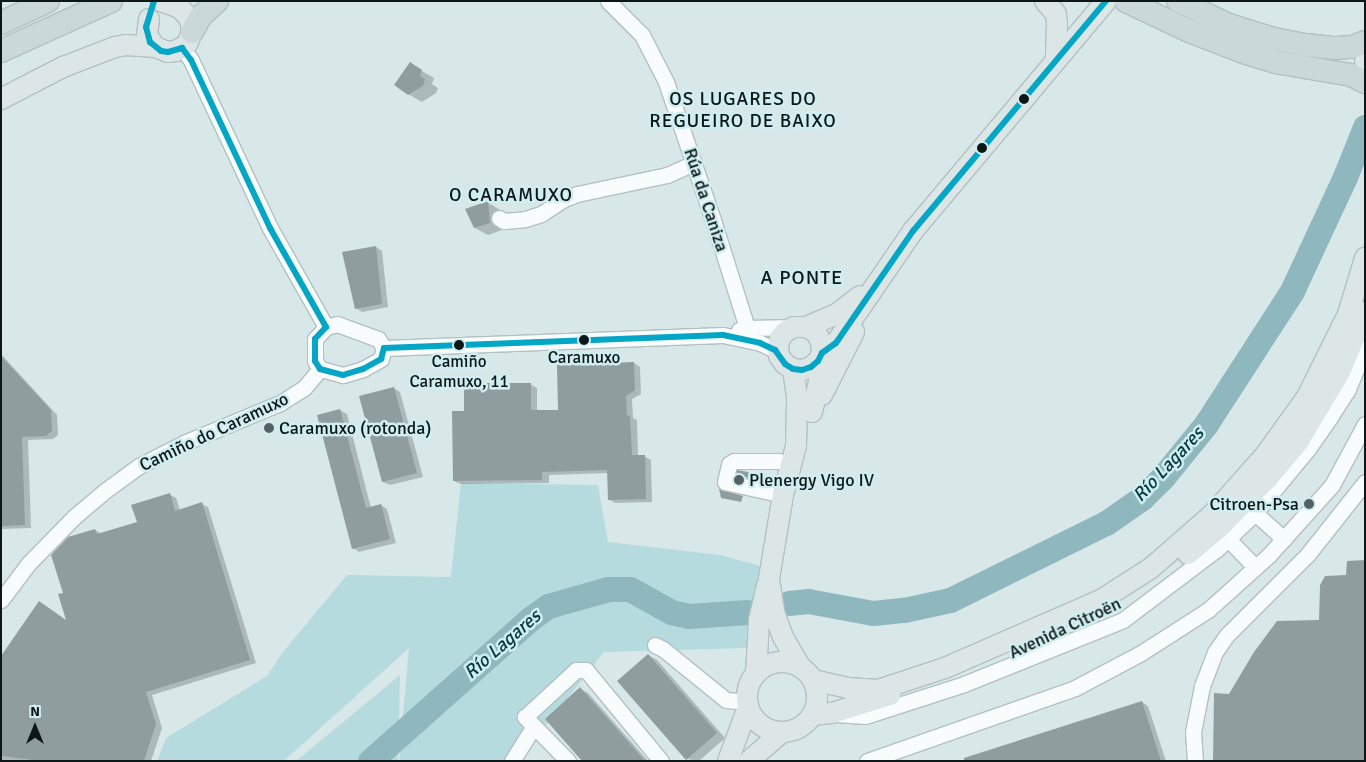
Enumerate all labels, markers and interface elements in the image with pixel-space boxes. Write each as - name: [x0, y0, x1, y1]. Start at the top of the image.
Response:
- district label: OS LUGARES DO REGUEIRO DE BAIXO: [647, 89, 839, 133]
- unlabelled marker: [1019, 94, 1029, 104]
- unlabelled marker: [977, 143, 987, 153]
- street label: Rúa da Caniza: [679, 145, 733, 255]
- district label: O CARAMUXO: [448, 185, 574, 207]
- district label: A PONTE: [760, 265, 844, 289]
- marker: Caramuxo: [579, 335, 589, 345]
- marker: Camiño Caramuxo, 11: [454, 340, 464, 350]
- place label: Caramuxo: [548, 348, 620, 368]
- place label: Camiño Caramuxo, 11: [409, 352, 509, 392]
- street label: Camiño do Caramuxo: [136, 388, 292, 476]
- place label: Caramuxo (rotonda): [279, 417, 431, 439]
- marker: Caramuxo (rotonda): [263, 422, 275, 434]
- water label: Río Lagares: [1129, 423, 1209, 507]
- place label: Plenergy Vigo IV: [749, 469, 874, 491]
- marker: Plenergy Vigo IV: [733, 474, 745, 486]
- place label: Citroen-Psa: [1209, 493, 1299, 515]
- marker: Citroen-Psa: [1303, 498, 1315, 510]
- street label: Avenida Citroën: [1005, 593, 1125, 663]
- water label: Río Lagares: [460, 606, 546, 684]
- north arrow: [10, 702, 60, 752]
- text: N: [30, 703, 40, 720]

